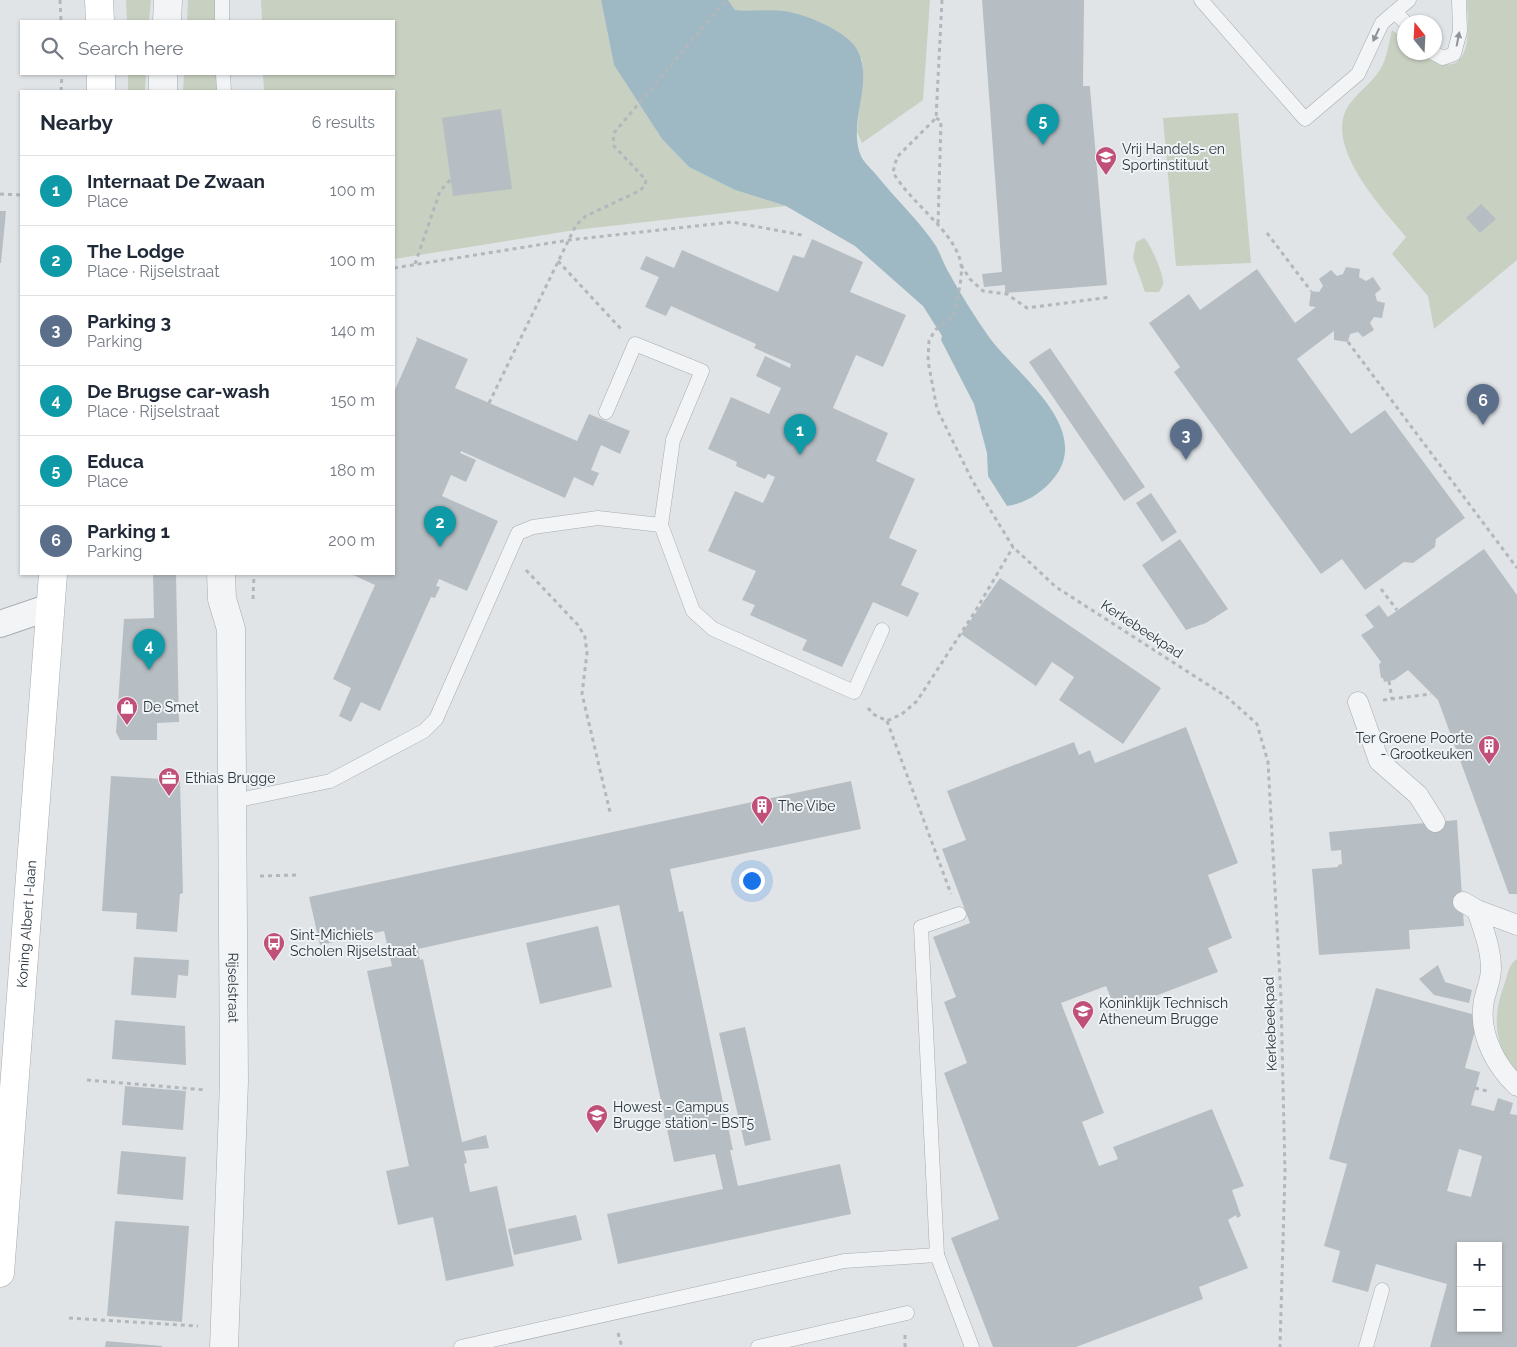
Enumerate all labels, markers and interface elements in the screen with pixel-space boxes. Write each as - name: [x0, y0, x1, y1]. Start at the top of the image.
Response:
- north arrow: [1397, 15, 1442, 60]
- search box: [20, 20, 395, 75]
- one-way arrow: [1372, 28, 1380, 42]
- one-way arrow: [1455, 31, 1463, 47]
- icon: search: [38, 34, 66, 62]
- text: Search here: [78, 37, 184, 59]
- pin: 5: [1027, 104, 1059, 145]
- text: Nearby: [40, 110, 113, 135]
- text: 6 results: [312, 113, 375, 132]
- place label: Vrij Handels- en Sportinstituut: [1122, 141, 1225, 173]
- school or university icon: Vrij Handels- en Sportinstituut: [1094, 145, 1118, 176]
- text: Internaat De Zwaan: [87, 170, 265, 192]
- text: 1: [52, 181, 60, 200]
- text: 100 m: [330, 181, 375, 200]
- text: Place: [87, 192, 128, 211]
- text: The Lodge: [87, 240, 184, 262]
- text: 2: [51, 251, 61, 270]
- text: 100 m: [330, 251, 375, 270]
- text: Place · Rijselstraat: [87, 262, 220, 281]
- text: Parking 3: [87, 310, 171, 332]
- text: 3: [52, 321, 60, 340]
- text: 140 m: [331, 321, 375, 340]
- text: Parking: [87, 332, 142, 351]
- text: De Brugse car-wash: [87, 380, 270, 402]
- pin: 6: [1467, 384, 1499, 425]
- text: 4: [51, 391, 61, 410]
- text: 150 m: [331, 391, 375, 410]
- text: Place · Rijselstraat: [87, 402, 220, 421]
- pin: 1: [784, 414, 816, 455]
- pin: 3: [1170, 419, 1202, 460]
- text: Educa: [87, 450, 144, 472]
- text: 5: [52, 461, 60, 480]
- text: 180 m: [330, 461, 375, 480]
- text: Place: [87, 472, 128, 491]
- pin: 2: [424, 506, 456, 547]
- text: Parking 1: [87, 520, 170, 542]
- text: 6: [51, 531, 61, 550]
- text: 200 m: [328, 531, 375, 550]
- text: Parking: [87, 542, 142, 561]
- street label: Kerkebeekpad: [1098, 597, 1186, 661]
- pin: 4: [133, 629, 165, 670]
- shop icon: De Smet: [115, 695, 139, 726]
- place label: De Smet: [143, 699, 199, 715]
- place label: Ter Groene Poorte - Grootkeuken: [1356, 730, 1473, 762]
- building icon: Ter Groene Poorte - Grootkeuken: [1477, 734, 1501, 765]
- office icon: Ethias Brugge: [157, 766, 181, 797]
- place label: Ethias Brugge: [185, 770, 275, 786]
- building icon: The Vibe: [750, 794, 774, 825]
- place label: The Vibe: [778, 798, 835, 814]
- street label: Koning Albert I-laan: [14, 860, 39, 988]
- your location: [739, 868, 765, 894]
- place label: Sint-Michiels Scholen Rijselstraat: [290, 927, 417, 959]
- bus stop icon: Sint-Michiels Scholen Rijselstraat: [262, 931, 286, 962]
- street label: Rijselstraat: [225, 952, 242, 1023]
- street label: Kerkebeekpad: [1260, 977, 1280, 1071]
- place label: Koninklijk Technisch Atheneum Brugge: [1099, 995, 1228, 1027]
- school or university icon: Koninklijk Technisch Atheneum Brugge: [1071, 999, 1095, 1030]
- place label: Howest - Campus Brugge station - BST5: [613, 1099, 755, 1131]
- school or university icon: Howest - Campus Brugge station - BST5: [585, 1103, 609, 1134]
- map controls: [1457, 1242, 1502, 1332]
- button: +: [1457, 1242, 1502, 1287]
- button: −: [1457, 1287, 1502, 1332]

